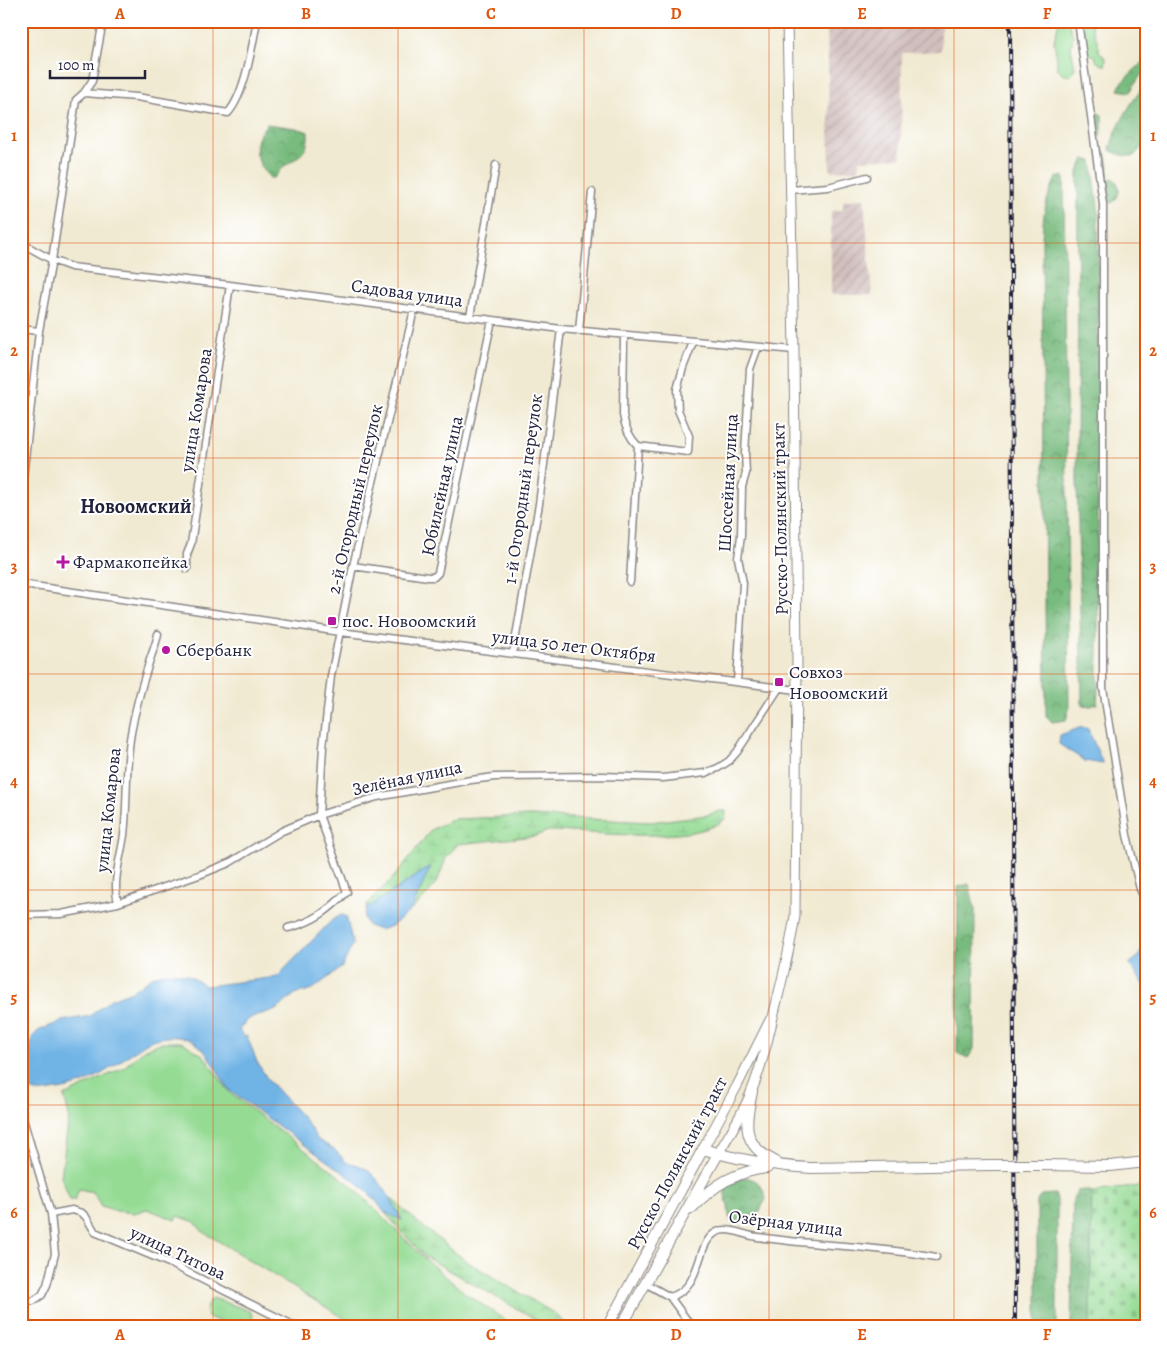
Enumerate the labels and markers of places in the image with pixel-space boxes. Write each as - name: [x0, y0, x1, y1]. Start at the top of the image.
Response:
- place label: Фармакопейка: [73, 550, 189, 574]
- marker: Фармакопейка: [57, 556, 69, 568]
- place label: пос. Новоомский: [342, 609, 477, 633]
- marker: пос. Новоомский: [326, 615, 338, 627]
- place label: Сбербанк: [176, 638, 252, 662]
- marker: Сбербанк: [160, 644, 172, 656]
- place label: Совхоз Новоомский: [789, 660, 888, 705]
- marker: Совхоз Новоомский: [773, 676, 785, 688]

